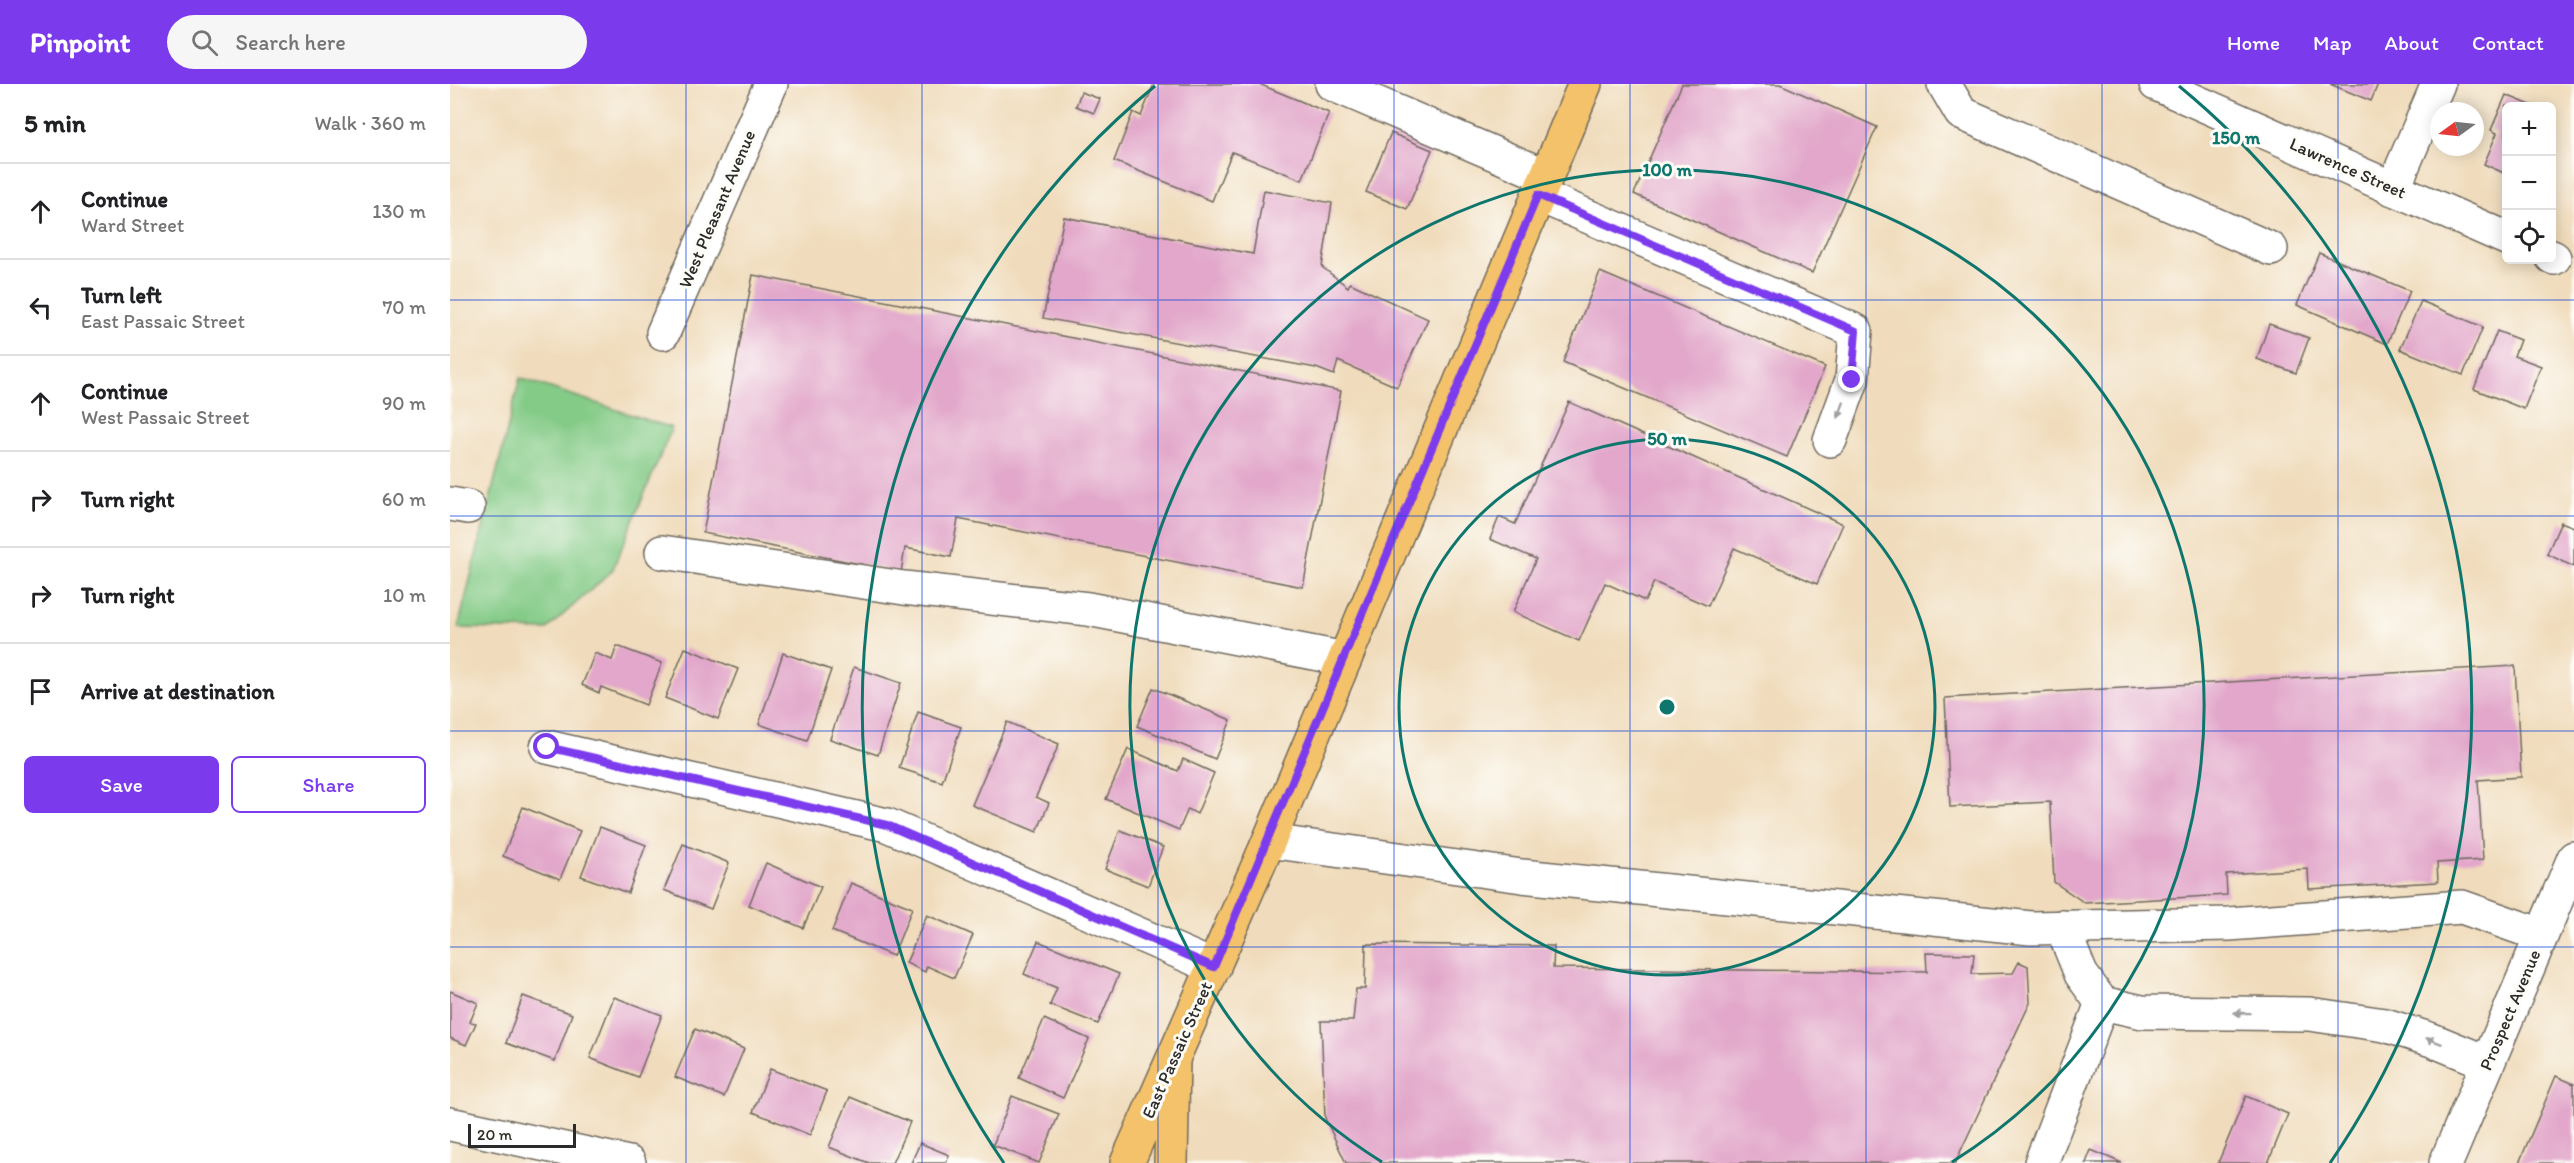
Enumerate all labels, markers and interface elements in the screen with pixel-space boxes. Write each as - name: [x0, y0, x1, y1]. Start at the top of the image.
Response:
- search box: [167, 15, 587, 69]
- text: Pinpoint: [30, 25, 131, 59]
- icon: search: [188, 26, 221, 59]
- text: Search here: [236, 29, 346, 56]
- text: Home: [2227, 30, 2280, 55]
- text: Map: [2313, 30, 2352, 55]
- text: About: [2385, 30, 2439, 55]
- text: Contact: [2472, 30, 2544, 55]
- north arrow: [2430, 102, 2484, 156]
- map controls: [2502, 102, 2556, 264]
- button: +: [2502, 102, 2556, 156]
- text: 5 min: [24, 107, 86, 139]
- text: Walk · 360 m: [314, 111, 426, 135]
- street label: West Pleasant Avenue: [674, 127, 760, 291]
- text: 150 m: [2212, 127, 2261, 149]
- street label: Lawrence Street: [2286, 132, 2410, 204]
- button: −: [2502, 156, 2556, 210]
- text: 100 m: [1642, 159, 1693, 181]
- text: Continue: [81, 186, 168, 213]
- icon: ahead: [24, 195, 57, 228]
- text: 130 m: [372, 199, 426, 223]
- button: locate: [2502, 210, 2556, 264]
- text: Ward Street: [81, 213, 184, 237]
- text: Turn left: [81, 282, 162, 309]
- icon: left: [24, 291, 57, 324]
- text: 70 m: [382, 295, 426, 319]
- text: East Passaic Street: [81, 309, 245, 333]
- route end: [1838, 366, 1864, 392]
- text: Continue: [81, 378, 168, 405]
- icon: ahead: [24, 387, 57, 420]
- text: 90 m: [382, 391, 426, 415]
- one-way arrow: [1835, 401, 1845, 419]
- text: West Passaic Street: [81, 405, 249, 429]
- text: 50 m: [1647, 428, 1688, 450]
- icon: right: [24, 483, 57, 516]
- text: Turn right: [81, 486, 175, 513]
- text: 60 m: [382, 487, 426, 511]
- icon: right: [24, 579, 57, 612]
- text: Turn right: [81, 582, 175, 609]
- text: 10 m: [383, 583, 426, 607]
- icon: arrive: [24, 675, 57, 708]
- text: Arrive at destination: [81, 678, 275, 705]
- centre of rings: [1657, 697, 1677, 717]
- route start: [533, 733, 559, 759]
- button: Save: [24, 756, 219, 813]
- button: Share: [231, 756, 426, 813]
- street label: Prospect Avenue: [2475, 946, 2545, 1074]
- street label: East Passaic Street: [1137, 978, 1217, 1122]
- one-way arrow: [2233, 1008, 2252, 1018]
- one-way arrow: [2425, 1036, 2443, 1045]
- scale bar: [468, 1121, 576, 1148]
- text: 20 m: [477, 1125, 512, 1144]

